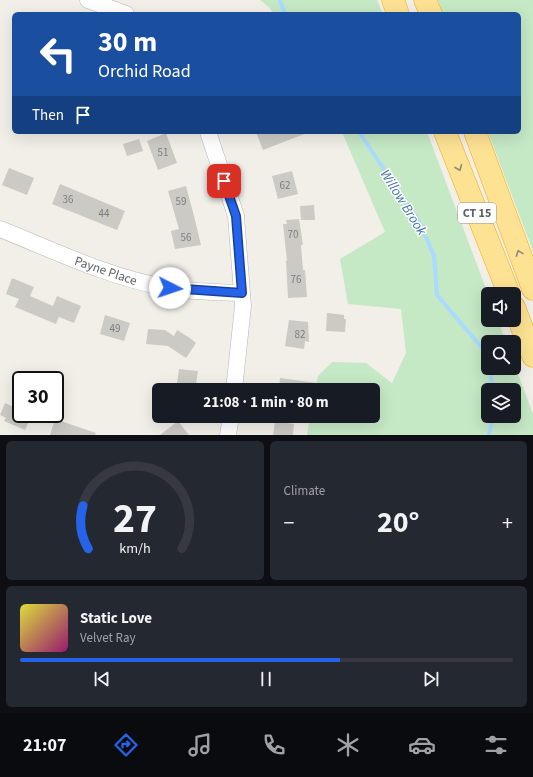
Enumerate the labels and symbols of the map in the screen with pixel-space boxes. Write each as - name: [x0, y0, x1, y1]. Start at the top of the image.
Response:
- house number: 51: [158, 145, 168, 160]
- pin: [207, 164, 241, 198]
- one-way arrow: [455, 165, 463, 172]
- water label: Willow Brook: [375, 166, 431, 240]
- house number: 62: [280, 178, 290, 193]
- house number: 36: [63, 192, 74, 207]
- house number: 59: [176, 194, 186, 209]
- road number: CT 15: [458, 203, 496, 223]
- house number: 44: [99, 206, 110, 221]
- house number: 70: [288, 227, 298, 242]
- house number: 56: [181, 230, 192, 245]
- one-way arrow: [516, 249, 524, 256]
- street label: Payne Place: [72, 252, 139, 290]
- position arrow: [149, 267, 191, 309]
- house number: 76: [291, 272, 302, 287]
- house number: 49: [110, 321, 120, 336]
- house number: 82: [295, 327, 305, 342]
- speed limit sign: 30: [12, 371, 64, 423]

